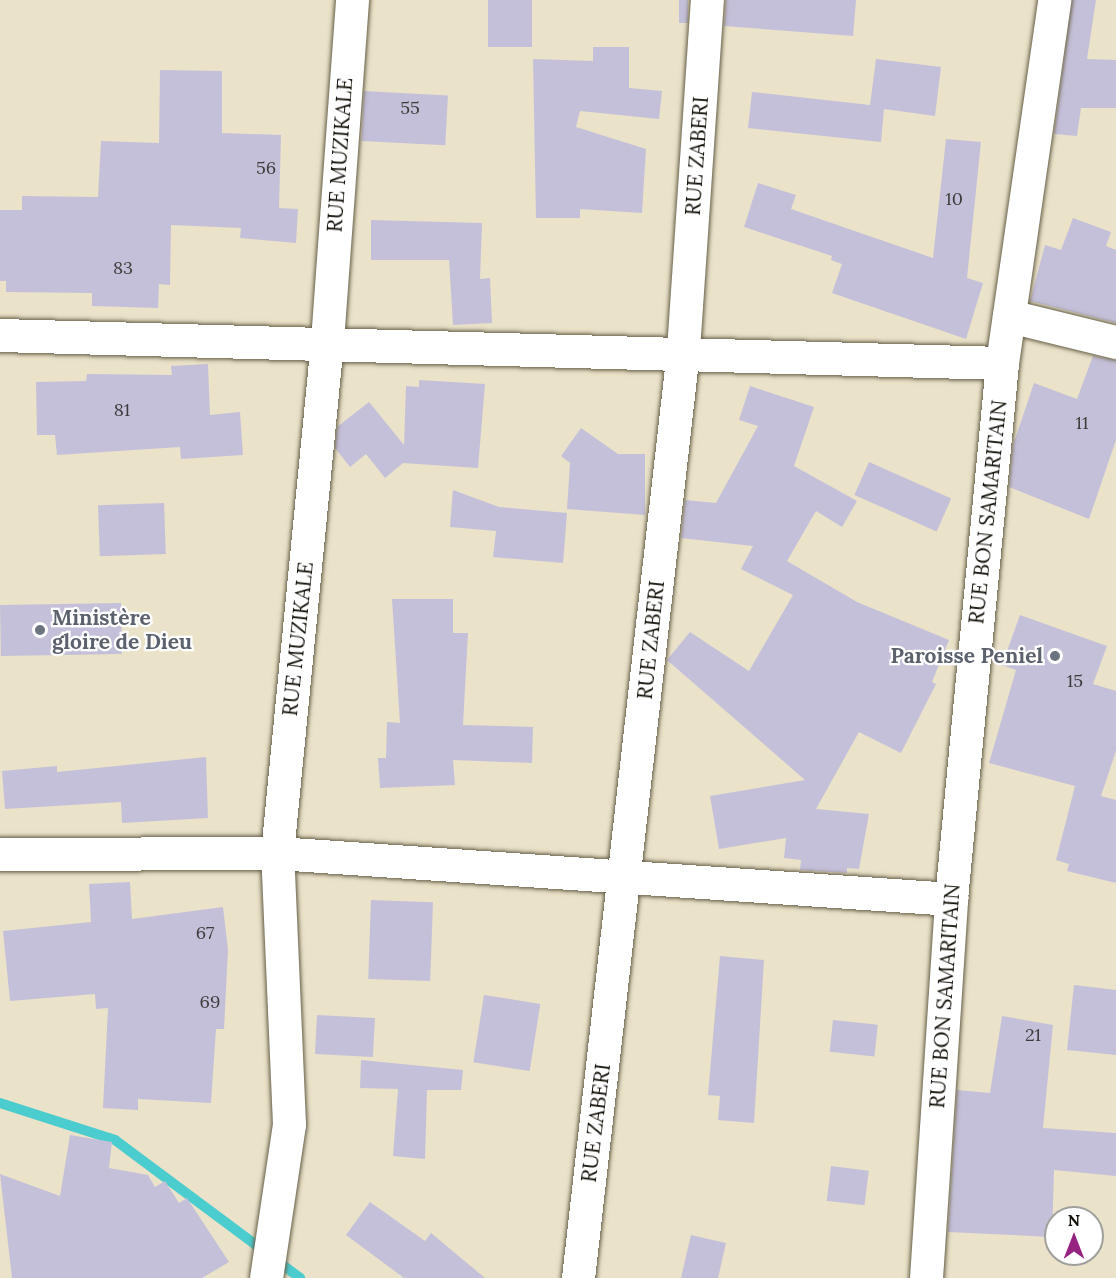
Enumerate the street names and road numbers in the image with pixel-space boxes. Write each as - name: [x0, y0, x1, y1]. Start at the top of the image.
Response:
- street label: RUE MUZIKALE: [322, 77, 358, 233]
- street label: RUE ZABERI: [680, 95, 714, 217]
- street label: RUE BON SAMARITAIN: [964, 399, 1012, 625]
- street label: RUE MUZIKALE: [277, 561, 319, 717]
- street label: RUE ZABERI: [632, 579, 670, 701]
- street label: RUE BON SAMARITAIN: [925, 883, 965, 1109]
- street label: RUE ZABERI: [576, 1062, 616, 1184]

